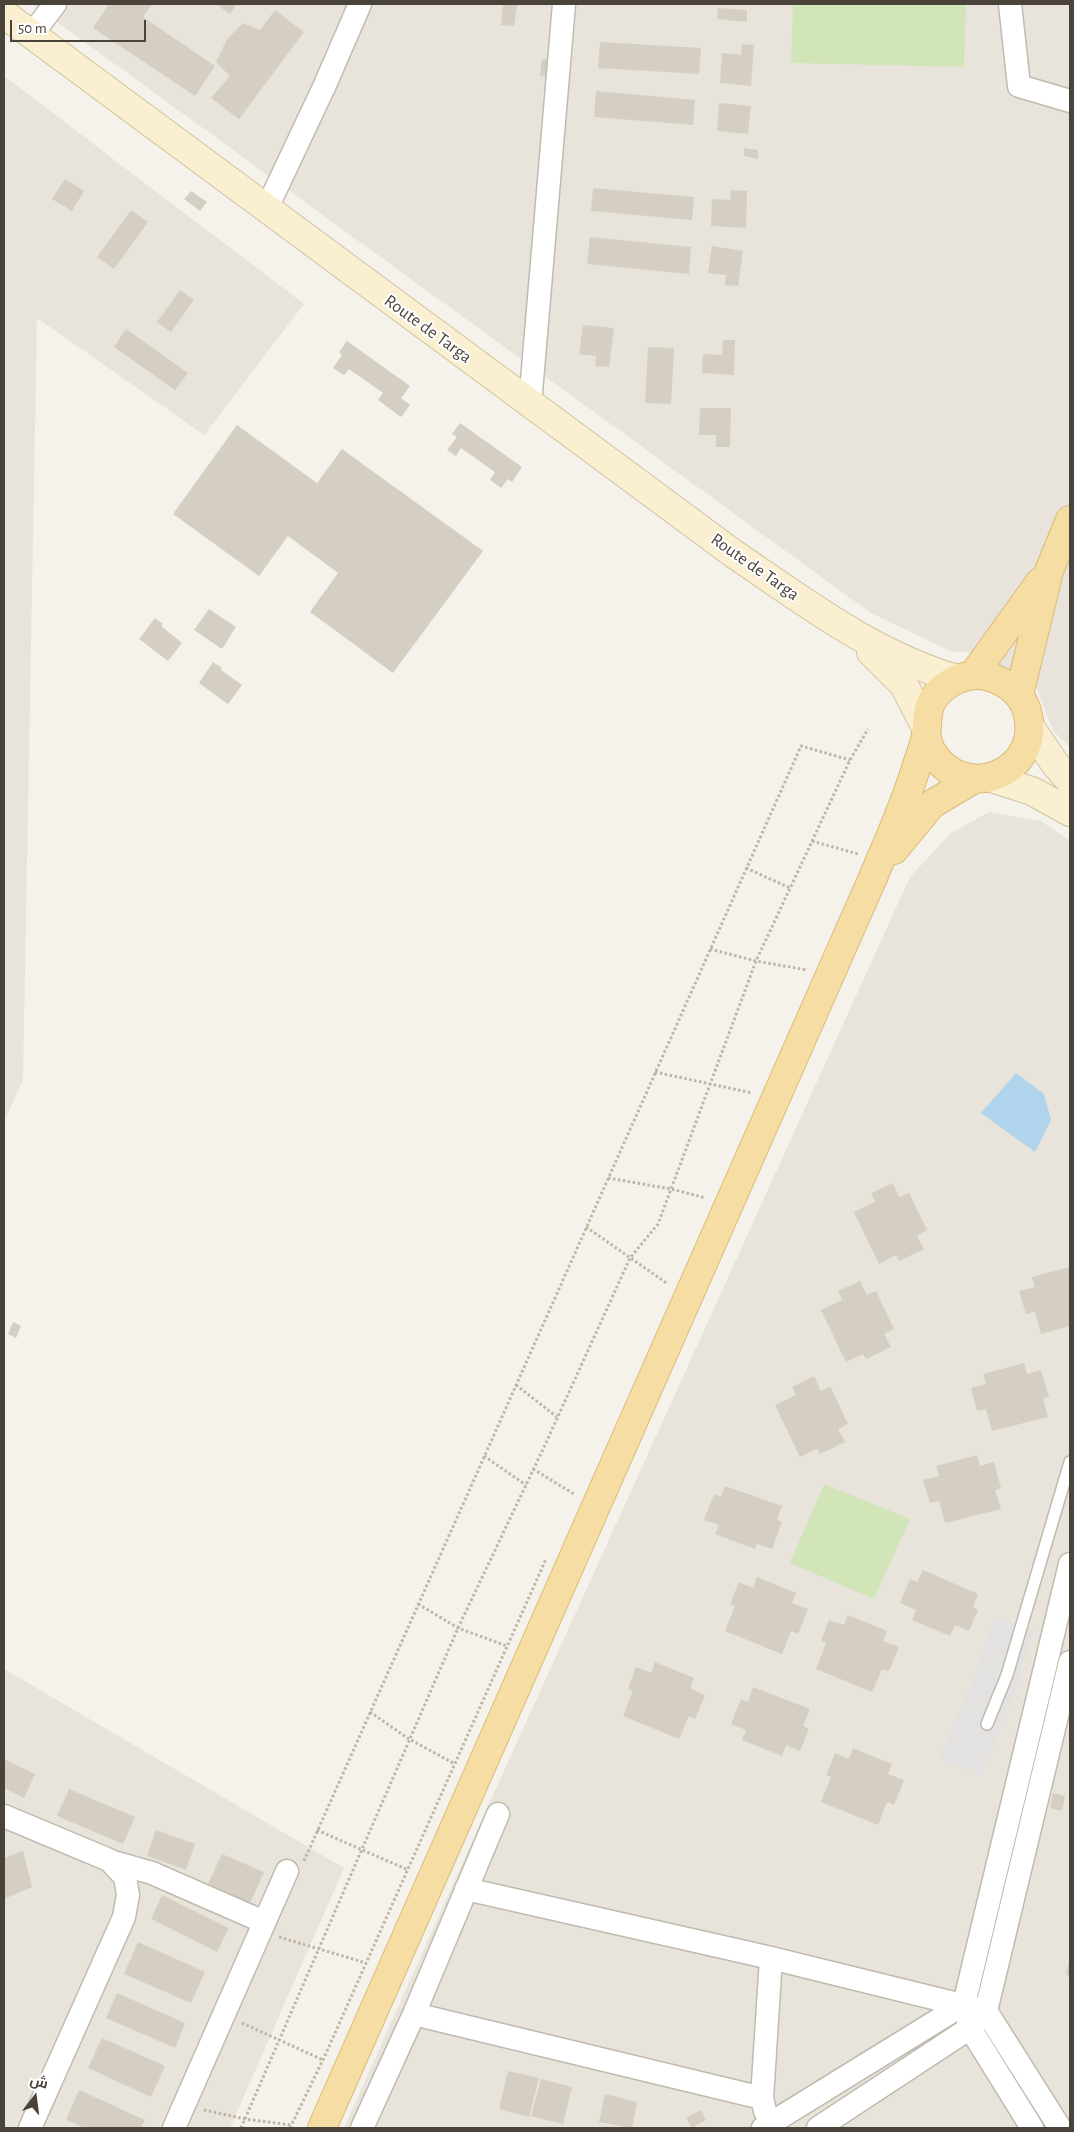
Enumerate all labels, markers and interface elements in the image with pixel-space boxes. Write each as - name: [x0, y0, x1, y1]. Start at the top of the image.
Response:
- scale bar: [12, 10, 149, 42]
- text: 50 m: [18, 21, 47, 36]
- street label: Route de Targa: [380, 290, 476, 368]
- street label: Route de Targa: [707, 529, 803, 605]
- north arrow: [10, 2072, 60, 2122]
- text: ش: [28, 2073, 49, 2092]

